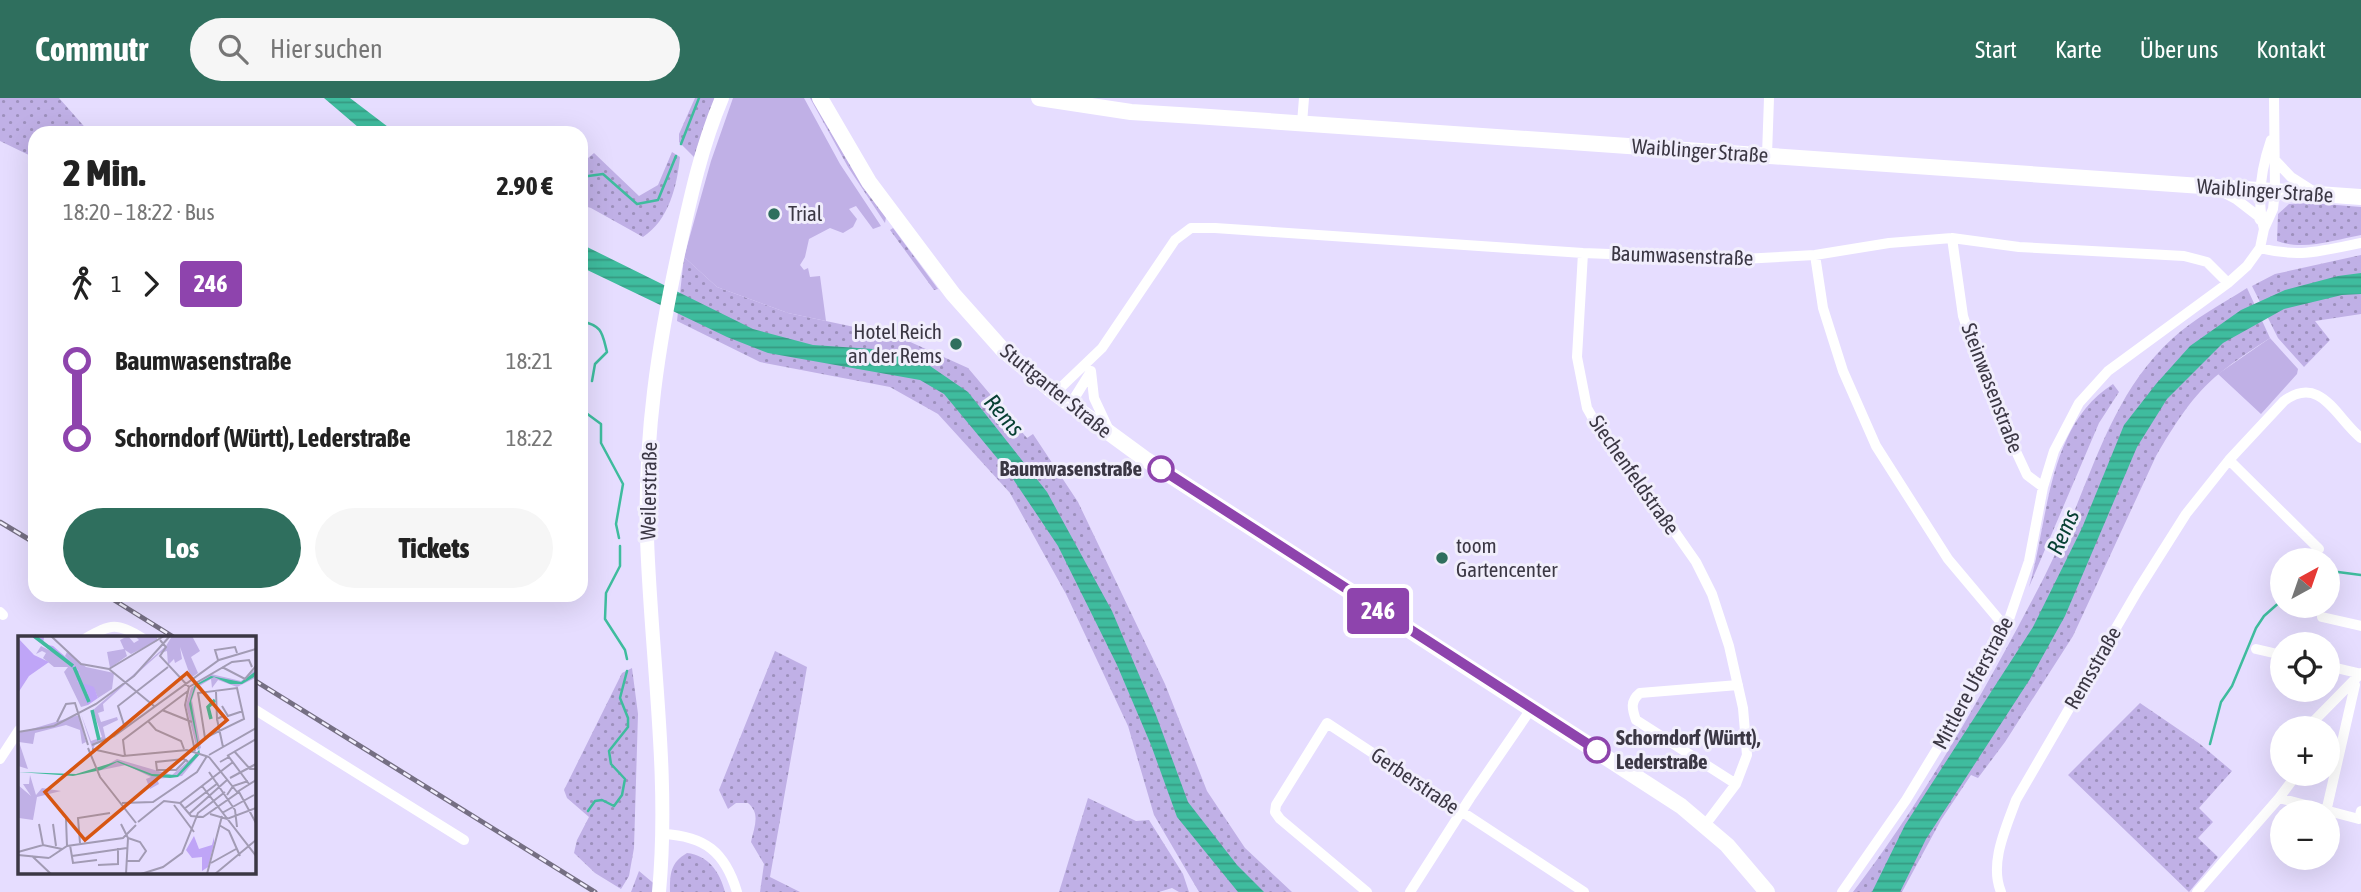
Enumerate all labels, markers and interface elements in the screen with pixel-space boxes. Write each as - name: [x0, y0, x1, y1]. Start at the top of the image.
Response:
- search box: [190, 18, 680, 81]
- text: Commutr: [35, 30, 148, 68]
- icon: search: [214, 30, 252, 68]
- text: Hier suchen: [270, 34, 383, 64]
- text: Start: [1975, 36, 2017, 63]
- text: Karte: [2055, 36, 2102, 63]
- text: Über uns: [2140, 36, 2218, 63]
- text: Kontakt: [2256, 36, 2326, 63]
- street label: Waiblinger Straße: [1631, 133, 1769, 167]
- text: 2 Min.: [63, 151, 145, 194]
- text: 2.90 €: [496, 171, 553, 201]
- street label: Waiblinger Straße: [2196, 173, 2334, 207]
- text: 18:20 – 18:22 · Bus: [63, 199, 215, 225]
- place label: Trial: [788, 201, 823, 225]
- marker: Trial: [766, 206, 782, 222]
- street label: Baumwasenstraße: [1610, 241, 1754, 269]
- icon: walk: [63, 265, 101, 303]
- icon: forward: [132, 265, 170, 303]
- text: 246: [194, 270, 228, 297]
- text: 1: [111, 271, 122, 297]
- place label: Hotel Reich an der Rems: [848, 319, 942, 367]
- street label: Steinwasenstraße: [1957, 319, 2029, 456]
- marker: Hotel Reich an der Rems: [948, 336, 964, 352]
- street label: Stuttgarter Straße: [996, 338, 1117, 442]
- text: Baumwasenstraße: [115, 346, 292, 376]
- text: 18:21: [506, 348, 553, 374]
- water label: Rems: [979, 389, 1029, 441]
- street label: Siechenfeldstraße: [1585, 410, 1685, 539]
- text: Schorndorf (Württ), Lederstraße: [115, 423, 411, 453]
- text: 18:22: [506, 425, 553, 451]
- street label: Weilerstraße: [635, 442, 661, 540]
- place label: Baumwasenstraße: [999, 456, 1142, 480]
- marker: Baumwasenstraße: [1148, 456, 1174, 482]
- water label: Rems: [2042, 505, 2084, 559]
- button: Los: [63, 508, 301, 588]
- button: Tickets: [315, 508, 553, 588]
- place label: toom Gartencenter: [1456, 533, 1558, 581]
- north arrow: [2270, 548, 2340, 618]
- map controls: [2270, 548, 2340, 870]
- marker: toom Gartencenter: [1434, 550, 1450, 566]
- line badge: 246: [1338, 588, 1418, 634]
- text: 246: [1361, 597, 1395, 624]
- street label: Mittlere Uferstraße: [1927, 612, 2017, 753]
- street label: Remsstraße: [2059, 622, 2125, 713]
- button: locate: [2270, 632, 2340, 702]
- inset map: [18, 636, 256, 874]
- button: +: [2270, 716, 2340, 786]
- place label: Schorndorf (Württ), Lederstraße: [1616, 725, 1761, 773]
- marker: Schorndorf (Württ), Lederstraße: [1584, 737, 1610, 763]
- street label: Gerberstraße: [1367, 742, 1464, 818]
- button: −: [2270, 800, 2340, 870]

